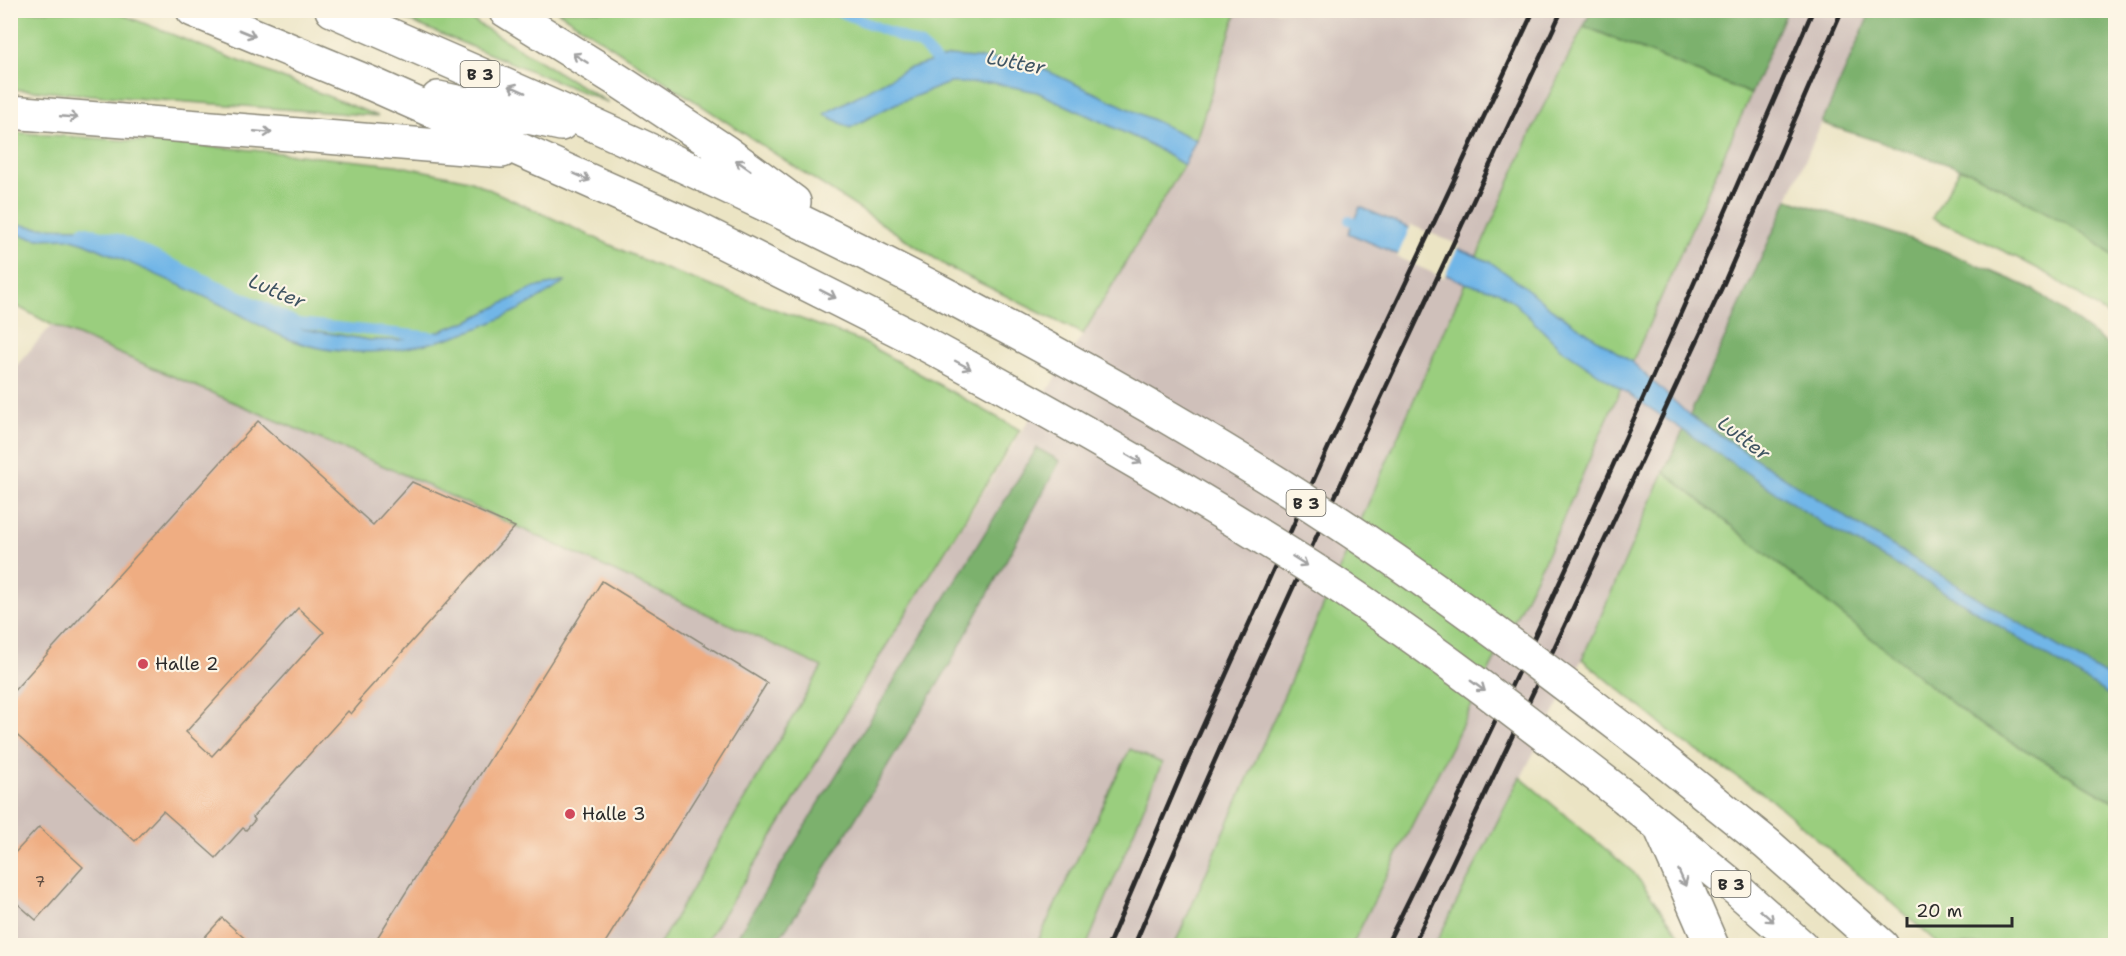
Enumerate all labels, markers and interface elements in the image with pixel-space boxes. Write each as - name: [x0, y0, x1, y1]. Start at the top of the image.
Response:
- one-way arrow: [237, 28, 256, 39]
- water label: Lutter: [984, 44, 1048, 81]
- one-way arrow: [572, 51, 589, 63]
- road number: B 3: [460, 61, 500, 87]
- one-way arrow: [508, 83, 526, 95]
- one-way arrow: [58, 111, 78, 122]
- one-way arrow: [253, 127, 273, 138]
- one-way arrow: [736, 158, 752, 171]
- one-way arrow: [572, 172, 590, 184]
- water label: Lutter: [245, 267, 310, 315]
- one-way arrow: [819, 289, 837, 301]
- one-way arrow: [954, 360, 972, 371]
- water label: Lutter: [1712, 410, 1776, 467]
- one-way arrow: [1125, 453, 1142, 465]
- road number: B 3: [1286, 490, 1326, 516]
- one-way arrow: [1291, 556, 1308, 568]
- place label: Halle 2: [155, 652, 219, 676]
- marker: Halle 2: [136, 657, 150, 671]
- one-way arrow: [1469, 680, 1485, 692]
- place label: Halle 3: [582, 802, 646, 826]
- marker: Halle 3: [563, 807, 577, 821]
- one-way arrow: [1677, 868, 1688, 887]
- road number: B 3: [1712, 871, 1750, 897]
- house number: 7: [35, 872, 45, 892]
- scale bar: [1907, 890, 2012, 928]
- text: 20 m: [1916, 899, 1962, 923]
- one-way arrow: [1760, 909, 1775, 923]

